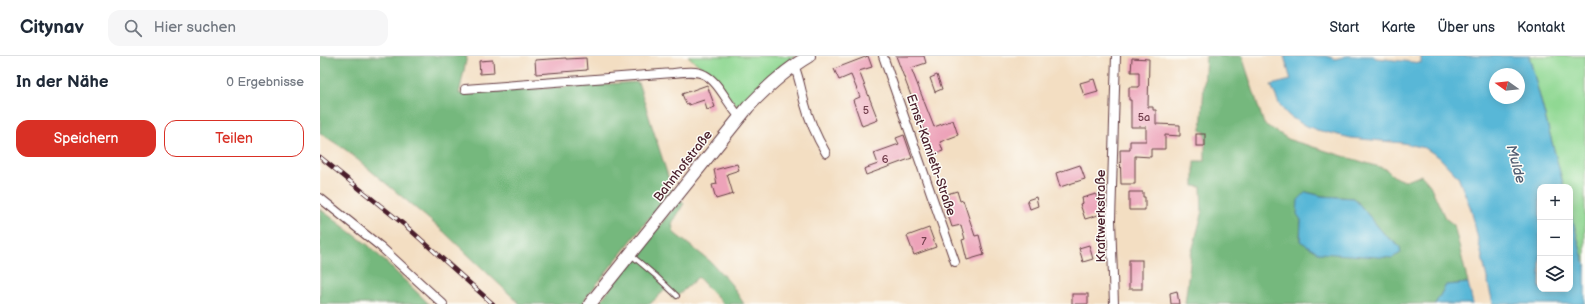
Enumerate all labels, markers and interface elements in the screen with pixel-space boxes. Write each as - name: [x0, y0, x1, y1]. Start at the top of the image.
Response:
- search box: [108, 10, 388, 46]
- text: Citynav: [20, 16, 84, 39]
- icon: search: [122, 17, 144, 39]
- text: Hier suchen: [154, 18, 236, 37]
- text: Start: [1329, 19, 1359, 36]
- text: Karte: [1381, 19, 1415, 36]
- text: Über uns: [1437, 19, 1495, 36]
- text: Kontakt: [1517, 19, 1565, 36]
- north arrow: [1489, 68, 1525, 104]
- text: In der Nähe: [16, 72, 109, 92]
- text: 0 Ergebnisse: [226, 74, 304, 90]
- street label: Ernst-Kamieth-Straße: [903, 92, 959, 218]
- house number: 5: [863, 104, 869, 117]
- house number: 5a: [1138, 111, 1150, 124]
- button: Speichern: [16, 120, 156, 157]
- button: Teilen: [164, 120, 304, 157]
- street label: Bahnhofstraße: [650, 127, 716, 205]
- water label: Mulde: [1503, 143, 1529, 185]
- house number: 6: [882, 153, 889, 166]
- street label: Kraftwerkstraße: [1093, 169, 1109, 262]
- map controls: [1537, 184, 1573, 292]
- button: +: [1537, 184, 1573, 220]
- button: −: [1537, 220, 1573, 256]
- house number: 7: [921, 235, 927, 248]
- button: layers: [1537, 256, 1573, 292]

